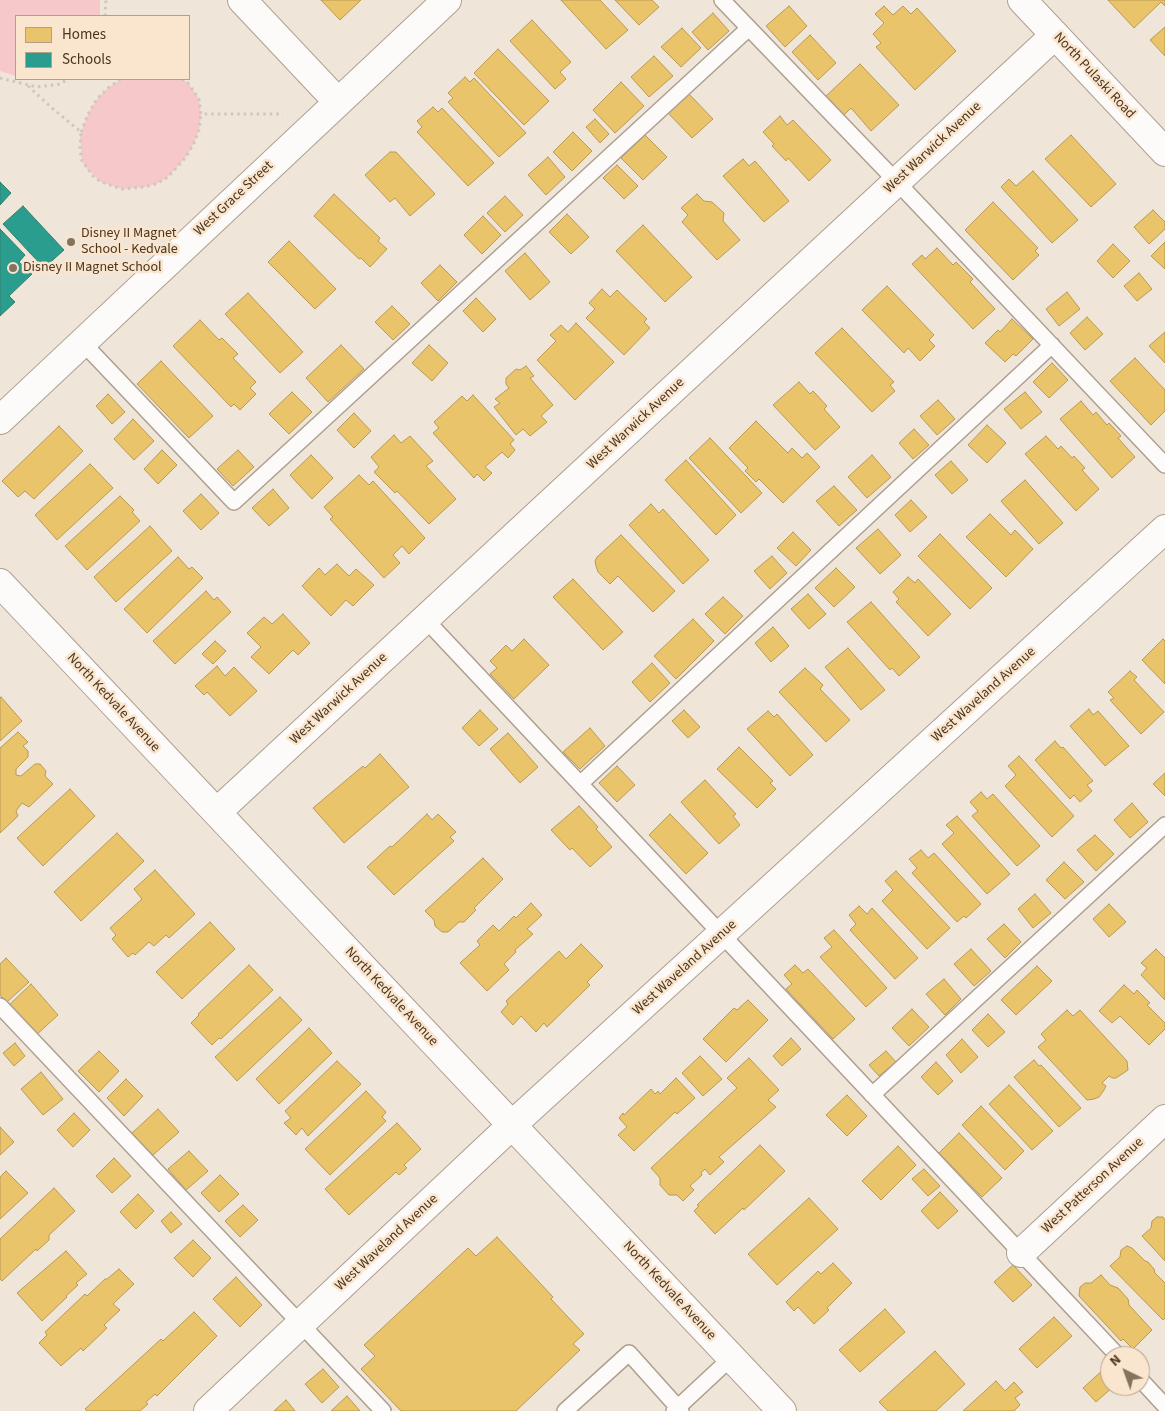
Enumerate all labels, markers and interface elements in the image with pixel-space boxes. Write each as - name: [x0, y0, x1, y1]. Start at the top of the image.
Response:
- legend: [15, 15, 190, 80]
- text: Homes: [62, 24, 106, 45]
- street label: North Pulaski Road: [1050, 29, 1138, 123]
- text: Schools: [62, 49, 111, 70]
- street label: West Warwick Avenue: [881, 99, 985, 197]
- street label: West Grace Street: [191, 158, 277, 240]
- place label: Disney II Magnet School - Kedvale: [81, 226, 178, 258]
- marker: Disney II Magnet School - Kedvale: [65, 236, 77, 248]
- place label: Disney II Magnet School: [23, 260, 162, 276]
- marker: Disney II Magnet School: [7, 262, 19, 274]
- street label: West Warwick Avenue: [584, 375, 688, 473]
- street label: West Waveland Avenue: [928, 644, 1040, 746]
- street label: North Kedvale Avenue: [63, 650, 163, 756]
- street label: West Warwick Avenue: [287, 650, 391, 748]
- street label: West Waveland Avenue: [629, 917, 741, 1019]
- street label: North Kedvale Avenue: [341, 944, 441, 1050]
- street label: West Patterson Avenue: [1039, 1134, 1147, 1238]
- street label: West Waveland Avenue: [332, 1191, 442, 1295]
- street label: North Kedvale Avenue: [619, 1238, 719, 1344]
- north arrow: [1100, 1346, 1150, 1396]
- text: N: [1105, 1350, 1126, 1371]

